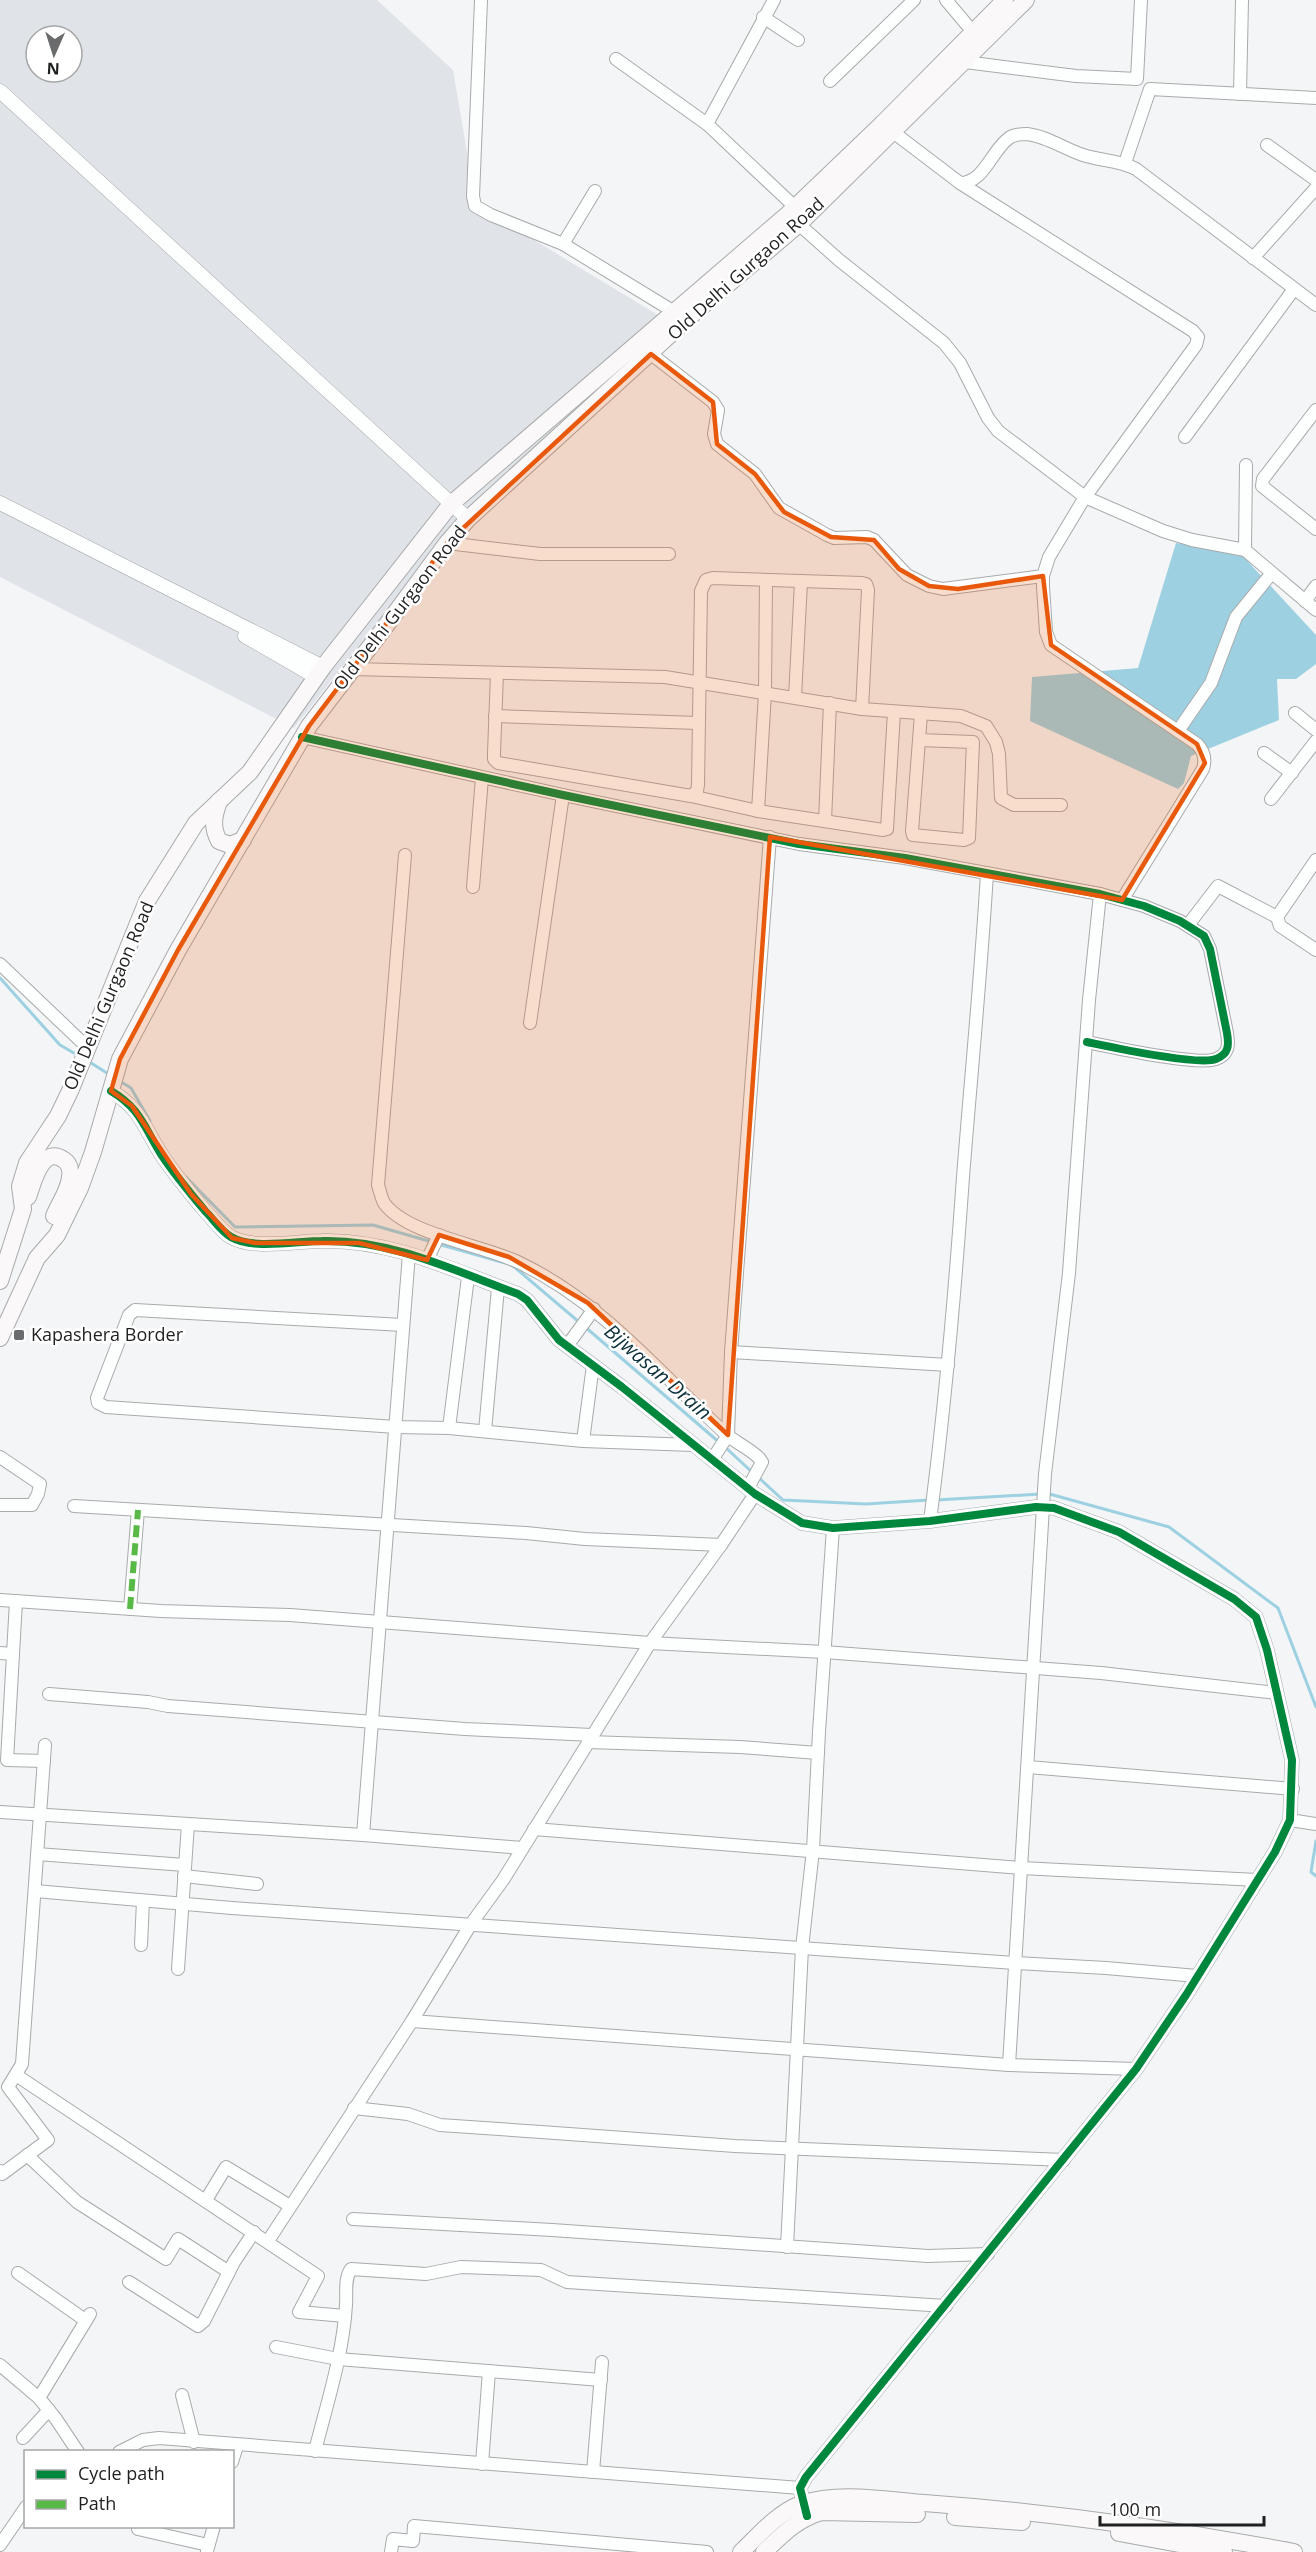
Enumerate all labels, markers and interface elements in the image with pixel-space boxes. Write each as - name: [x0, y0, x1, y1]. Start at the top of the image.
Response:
- north arrow: [24, 24, 84, 84]
- text: N: [46, 58, 60, 80]
- street label: Old Delhi Gurgaon Road: [662, 191, 829, 345]
- street label: Old Delhi Gurgaon Road: [327, 520, 471, 695]
- street label: Old Delhi Gurgaon Road: [57, 898, 159, 1094]
- water label: Bijwasan Drain: [599, 1318, 718, 1426]
- place label: Kapashera Border: [31, 1322, 184, 1346]
- marker: Kapashera Border: [12, 1328, 26, 1342]
- legend: [24, 2450, 234, 2528]
- text: Cycle path: [78, 2461, 165, 2485]
- scale bar: [1100, 2489, 1264, 2527]
- text: Path: [78, 2491, 116, 2515]
- text: 100 m: [1109, 2497, 1161, 2521]

